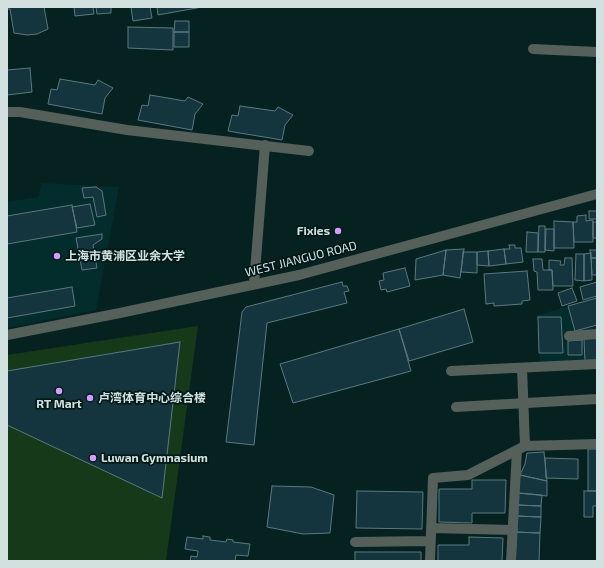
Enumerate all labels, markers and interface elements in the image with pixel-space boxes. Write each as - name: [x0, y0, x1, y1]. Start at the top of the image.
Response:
- place label: Fixies: [297, 224, 330, 238]
- marker: Fixies: [333, 226, 343, 236]
- street label: WEST JIANGUO ROAD: [244, 238, 358, 280]
- place label: 上海市黄浦区业余大学: [65, 249, 185, 263]
- marker: 上海市黄浦区业余大学: [52, 251, 62, 261]
- marker: RT Mart: [54, 386, 64, 396]
- place label: 卢湾体育中心综合楼: [98, 391, 206, 405]
- marker: 卢湾体育中心综合楼: [85, 393, 95, 403]
- place label: RT Mart: [36, 397, 82, 411]
- place label: Luwan Gymnasium: [101, 451, 208, 465]
- marker: Luwan Gymnasium: [88, 453, 98, 463]

